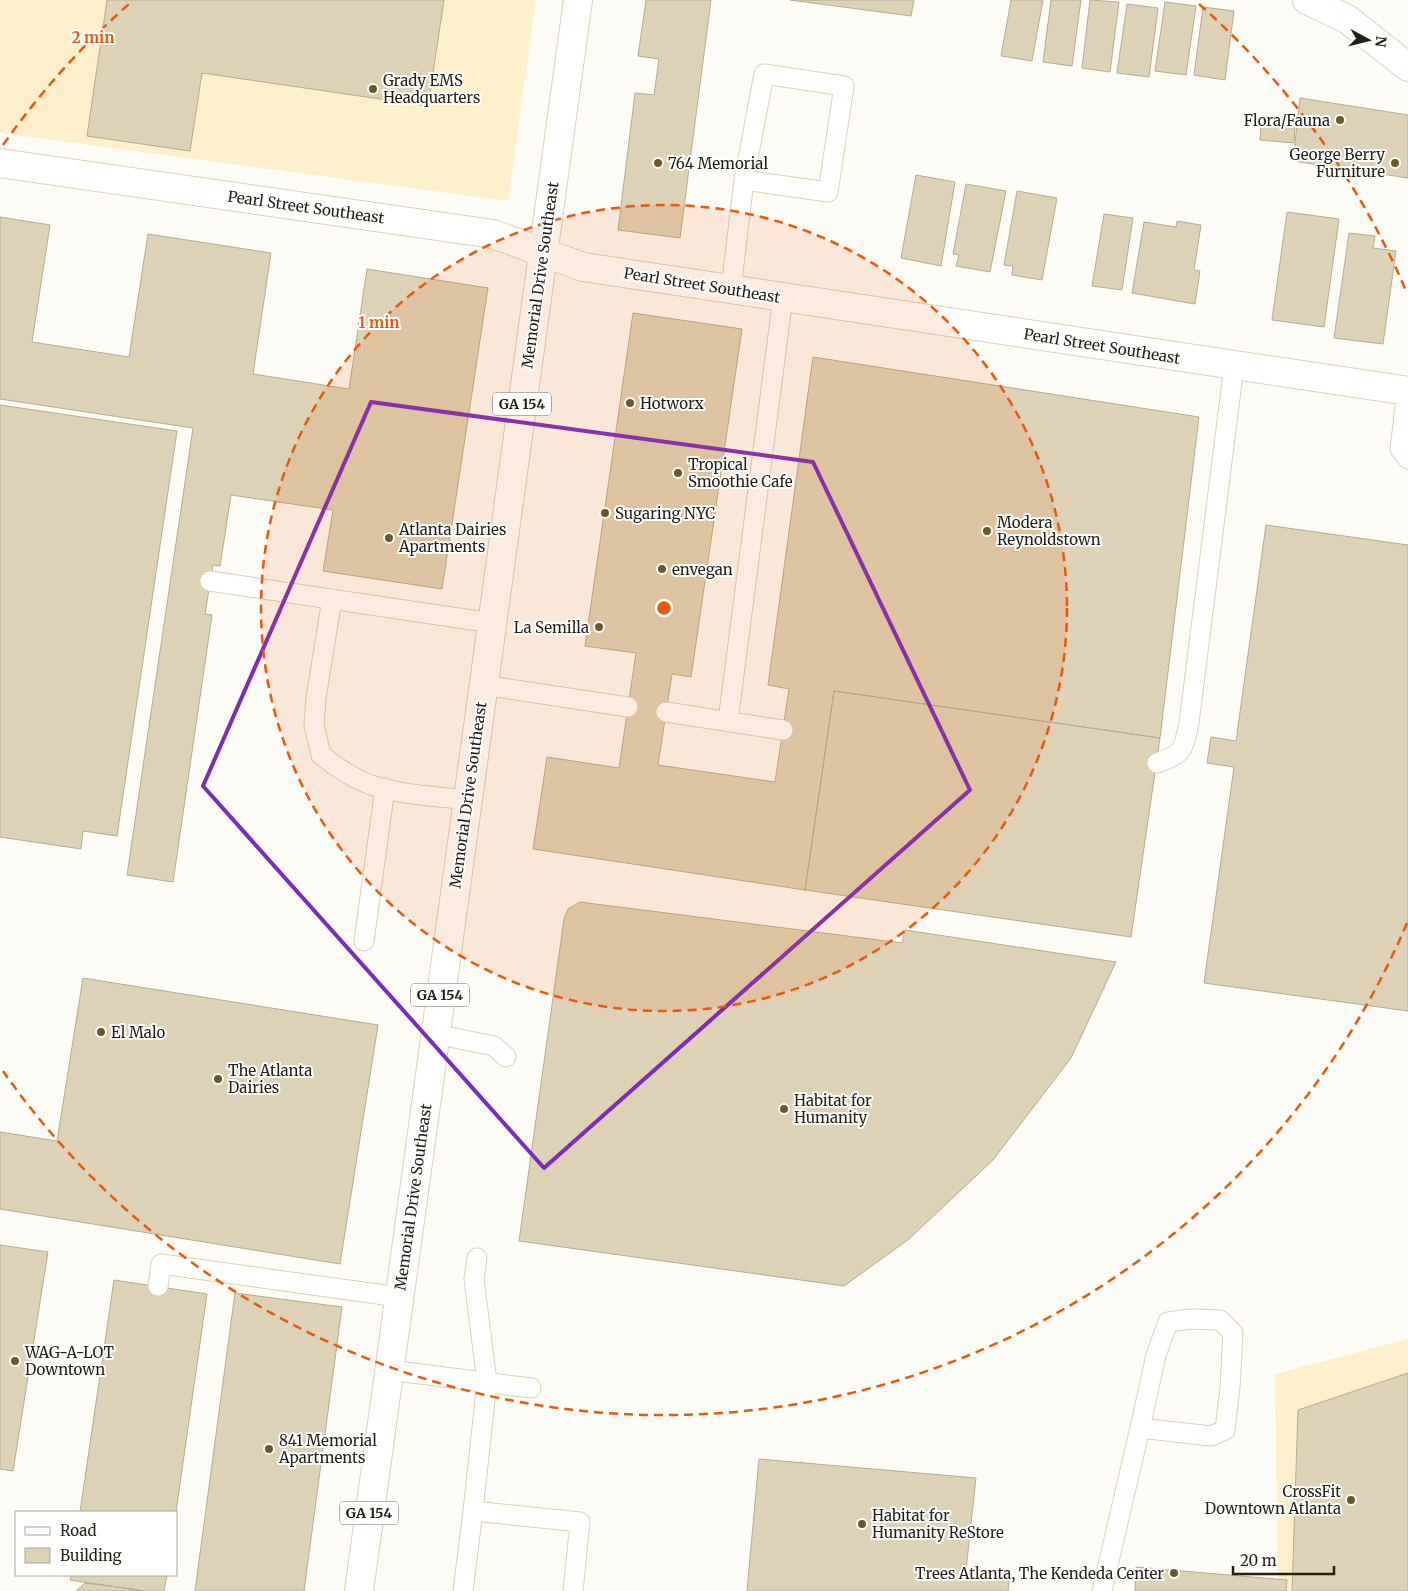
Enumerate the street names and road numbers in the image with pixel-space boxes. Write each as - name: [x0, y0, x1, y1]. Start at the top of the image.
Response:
- street label: Memorial Drive Southeast: [517, 180, 563, 370]
- street label: Pearl Street Southeast: [226, 187, 386, 227]
- street label: Pearl Street Southeast: [622, 263, 782, 307]
- street label: Pearl Street Southeast: [1022, 324, 1182, 368]
- road number: GA 154: [493, 392, 551, 416]
- street label: Memorial Drive Southeast: [445, 700, 491, 890]
- road number: GA 154: [411, 984, 469, 1006]
- street label: Memorial Drive Southeast: [390, 1102, 436, 1292]
- road number: GA 154: [340, 1502, 398, 1525]

